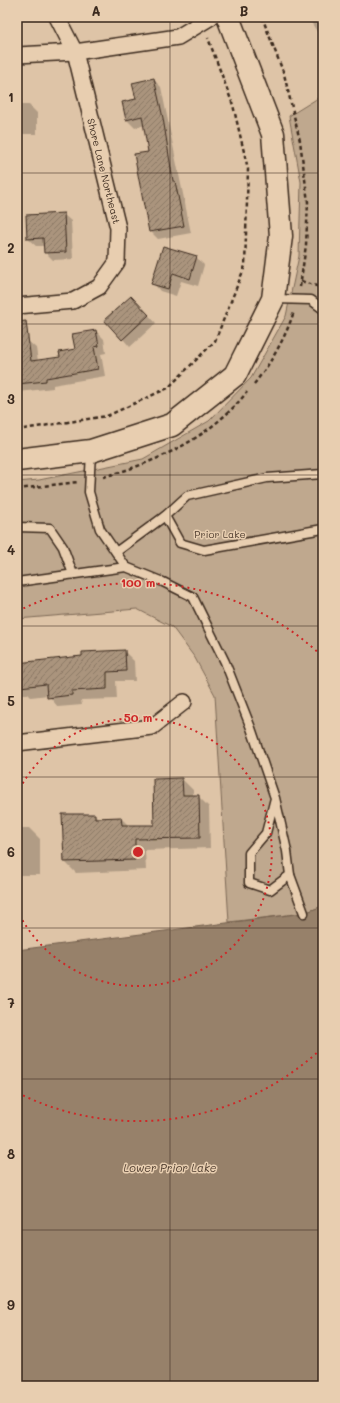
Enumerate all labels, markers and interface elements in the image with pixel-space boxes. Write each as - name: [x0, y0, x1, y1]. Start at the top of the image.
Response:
- text: A: [91, 2, 101, 19]
- text: B: [240, 2, 249, 19]
- text: 1: [8, 88, 14, 105]
- street label: Shore Lane Northeast: [84, 117, 124, 225]
- text: 2: [7, 239, 15, 256]
- text: 3: [7, 390, 15, 407]
- park label: Prior Lake: [194, 527, 246, 541]
- text: 4: [7, 541, 15, 558]
- text: 100 m: [121, 574, 155, 590]
- text: 5: [7, 692, 15, 709]
- text: 50 m: [124, 709, 152, 725]
- text: 6: [7, 843, 15, 860]
- centre of rings: [131, 845, 145, 859]
- text: 7: [7, 994, 15, 1011]
- text: 8: [7, 1145, 15, 1162]
- water label: Lower Prior Lake: [123, 1160, 217, 1175]
- text: 9: [7, 1296, 15, 1313]

